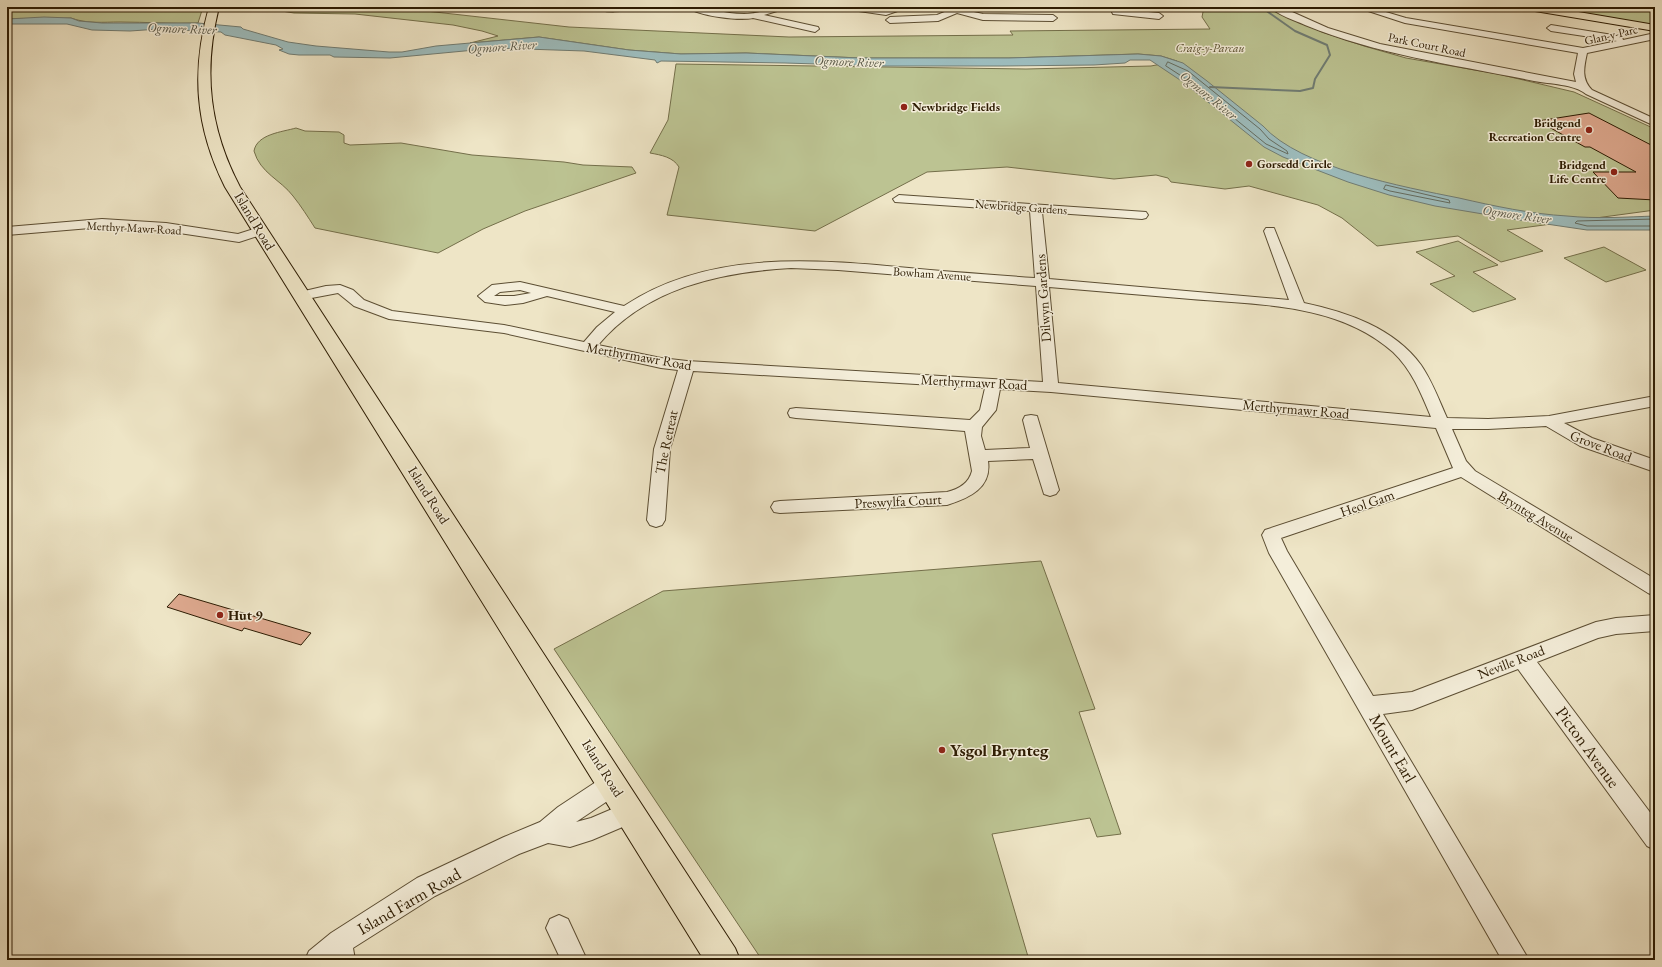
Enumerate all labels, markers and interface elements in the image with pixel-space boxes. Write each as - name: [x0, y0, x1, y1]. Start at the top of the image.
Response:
- water label: Ogmore River: [147, 19, 218, 38]
- street label: Glan-y-Parc: [1583, 21, 1639, 49]
- street label: Park Court Road: [1387, 29, 1468, 61]
- water label: Ogmore River: [467, 36, 538, 57]
- park label: Craig-y-Parcau: [1175, 40, 1245, 56]
- water label: Ogmore River: [814, 52, 885, 71]
- water label: Ogmore River: [1177, 67, 1242, 124]
- place label: Newbridge Fields: [912, 99, 1000, 115]
- marker: Newbridge Fields: [899, 102, 909, 112]
- place label: Bridgend Recreation Centre: [1489, 115, 1581, 145]
- marker: Bridgend Recreation Centre: [1584, 125, 1594, 135]
- place label: Gorsedd Circle: [1257, 156, 1332, 172]
- place label: Bridgend Life Centre: [1549, 157, 1606, 187]
- marker: Gorsedd Circle: [1244, 159, 1254, 169]
- marker: Bridgend Life Centre: [1609, 167, 1619, 177]
- street label: Island Road: [231, 189, 280, 254]
- street label: Newbridge Gardens: [974, 196, 1068, 218]
- water label: Ogmore River: [1482, 201, 1553, 228]
- street label: Merthyr Mawr Road: [86, 218, 183, 239]
- street label: Dilwyn Gardens: [1031, 253, 1055, 343]
- street label: Bowham Avenue: [892, 263, 972, 285]
- street label: Merthyrmawr Road: [585, 338, 694, 374]
- street label: Merthyrmawr Road: [920, 370, 1029, 394]
- street label: Merthyrmawr Road: [1242, 395, 1351, 423]
- street label: The Retreat: [650, 408, 682, 476]
- street label: Grove Road: [1567, 426, 1635, 466]
- street label: Island Road: [404, 463, 454, 528]
- street label: Heol Gam: [1337, 485, 1397, 521]
- street label: Brynteg Avenue: [1495, 486, 1578, 546]
- street label: Preswylfa Court: [854, 490, 943, 512]
- place label: Hut 9: [228, 606, 263, 624]
- marker: Hut 9: [215, 610, 225, 620]
- street label: Neville Road: [1475, 641, 1548, 683]
- street label: Picton Avenue: [1551, 702, 1625, 792]
- street label: Mount Earl: [1365, 710, 1421, 786]
- street label: Island Road: [578, 736, 628, 801]
- place label: Ysgol Brynteg: [950, 739, 1049, 761]
- marker: Ysgol Brynteg: [937, 745, 947, 755]
- street label: Island Farm Road: [353, 862, 465, 940]

